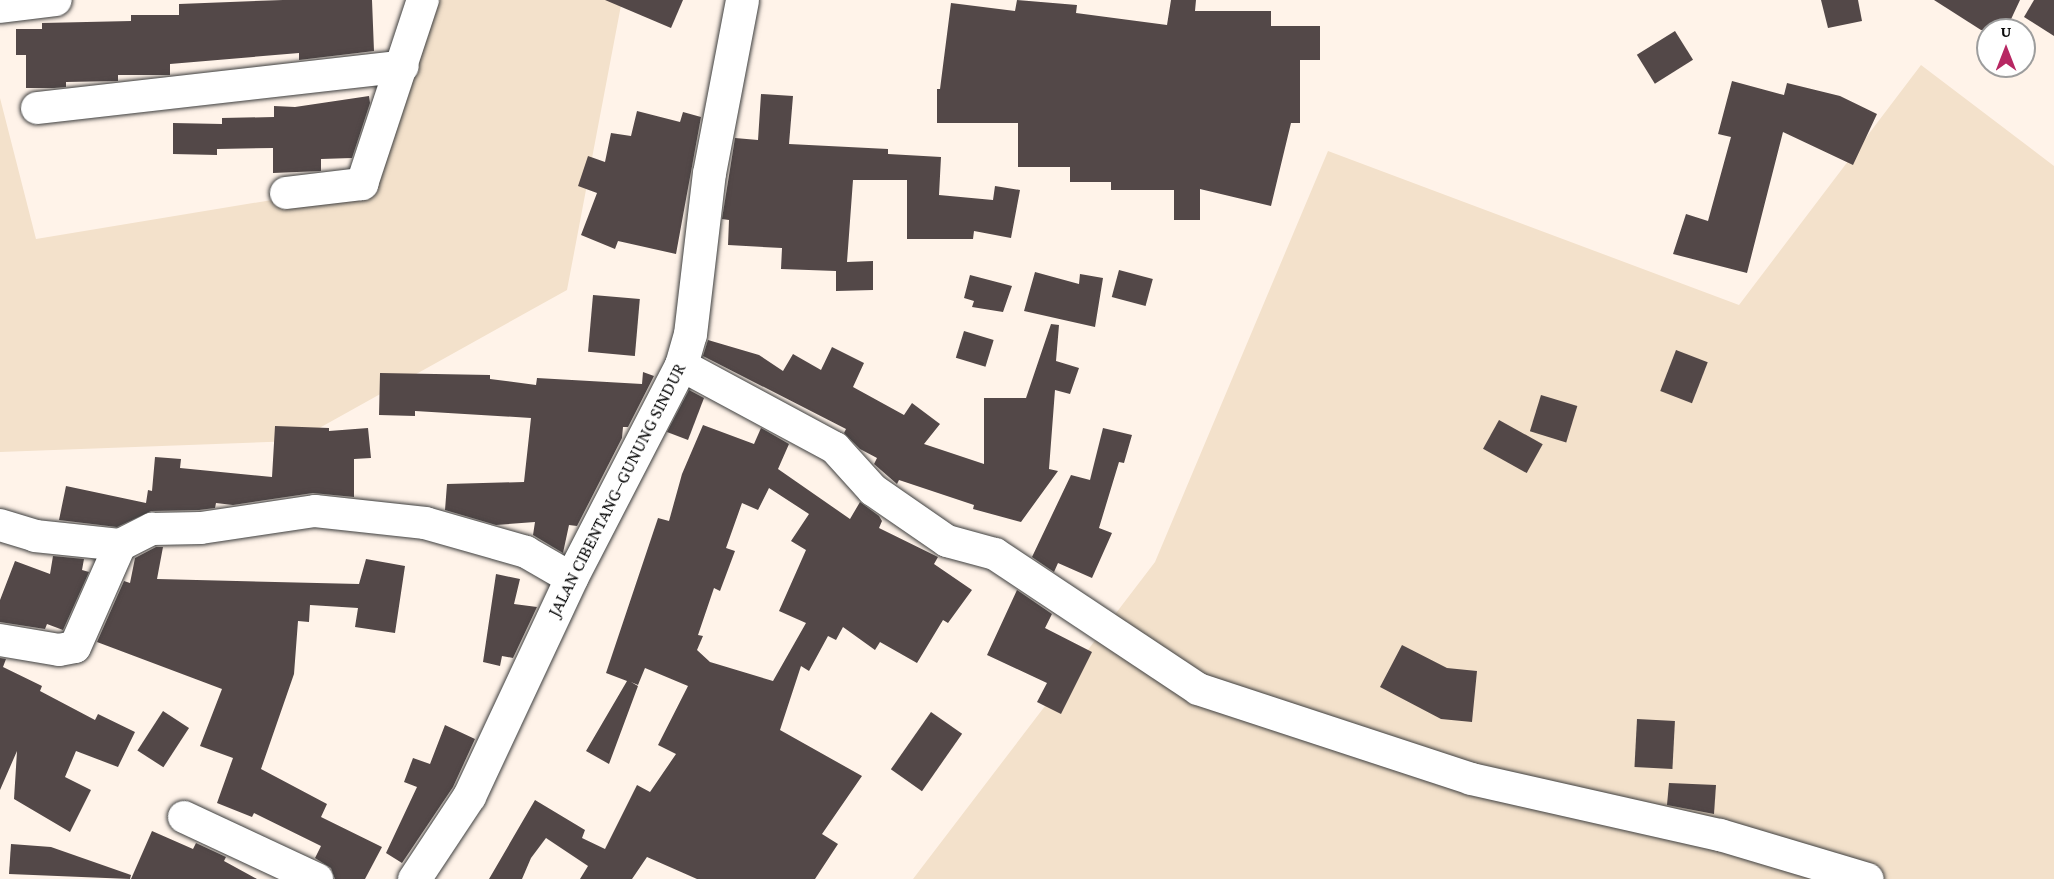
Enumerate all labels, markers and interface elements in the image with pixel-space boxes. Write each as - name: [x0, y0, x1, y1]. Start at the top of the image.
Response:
- north arrow: [1976, 18, 2036, 78]
- text: U: [2001, 23, 2011, 40]
- street label: JALAN CIBENTANG–GUNUNG SINDUR: [543, 360, 691, 620]

